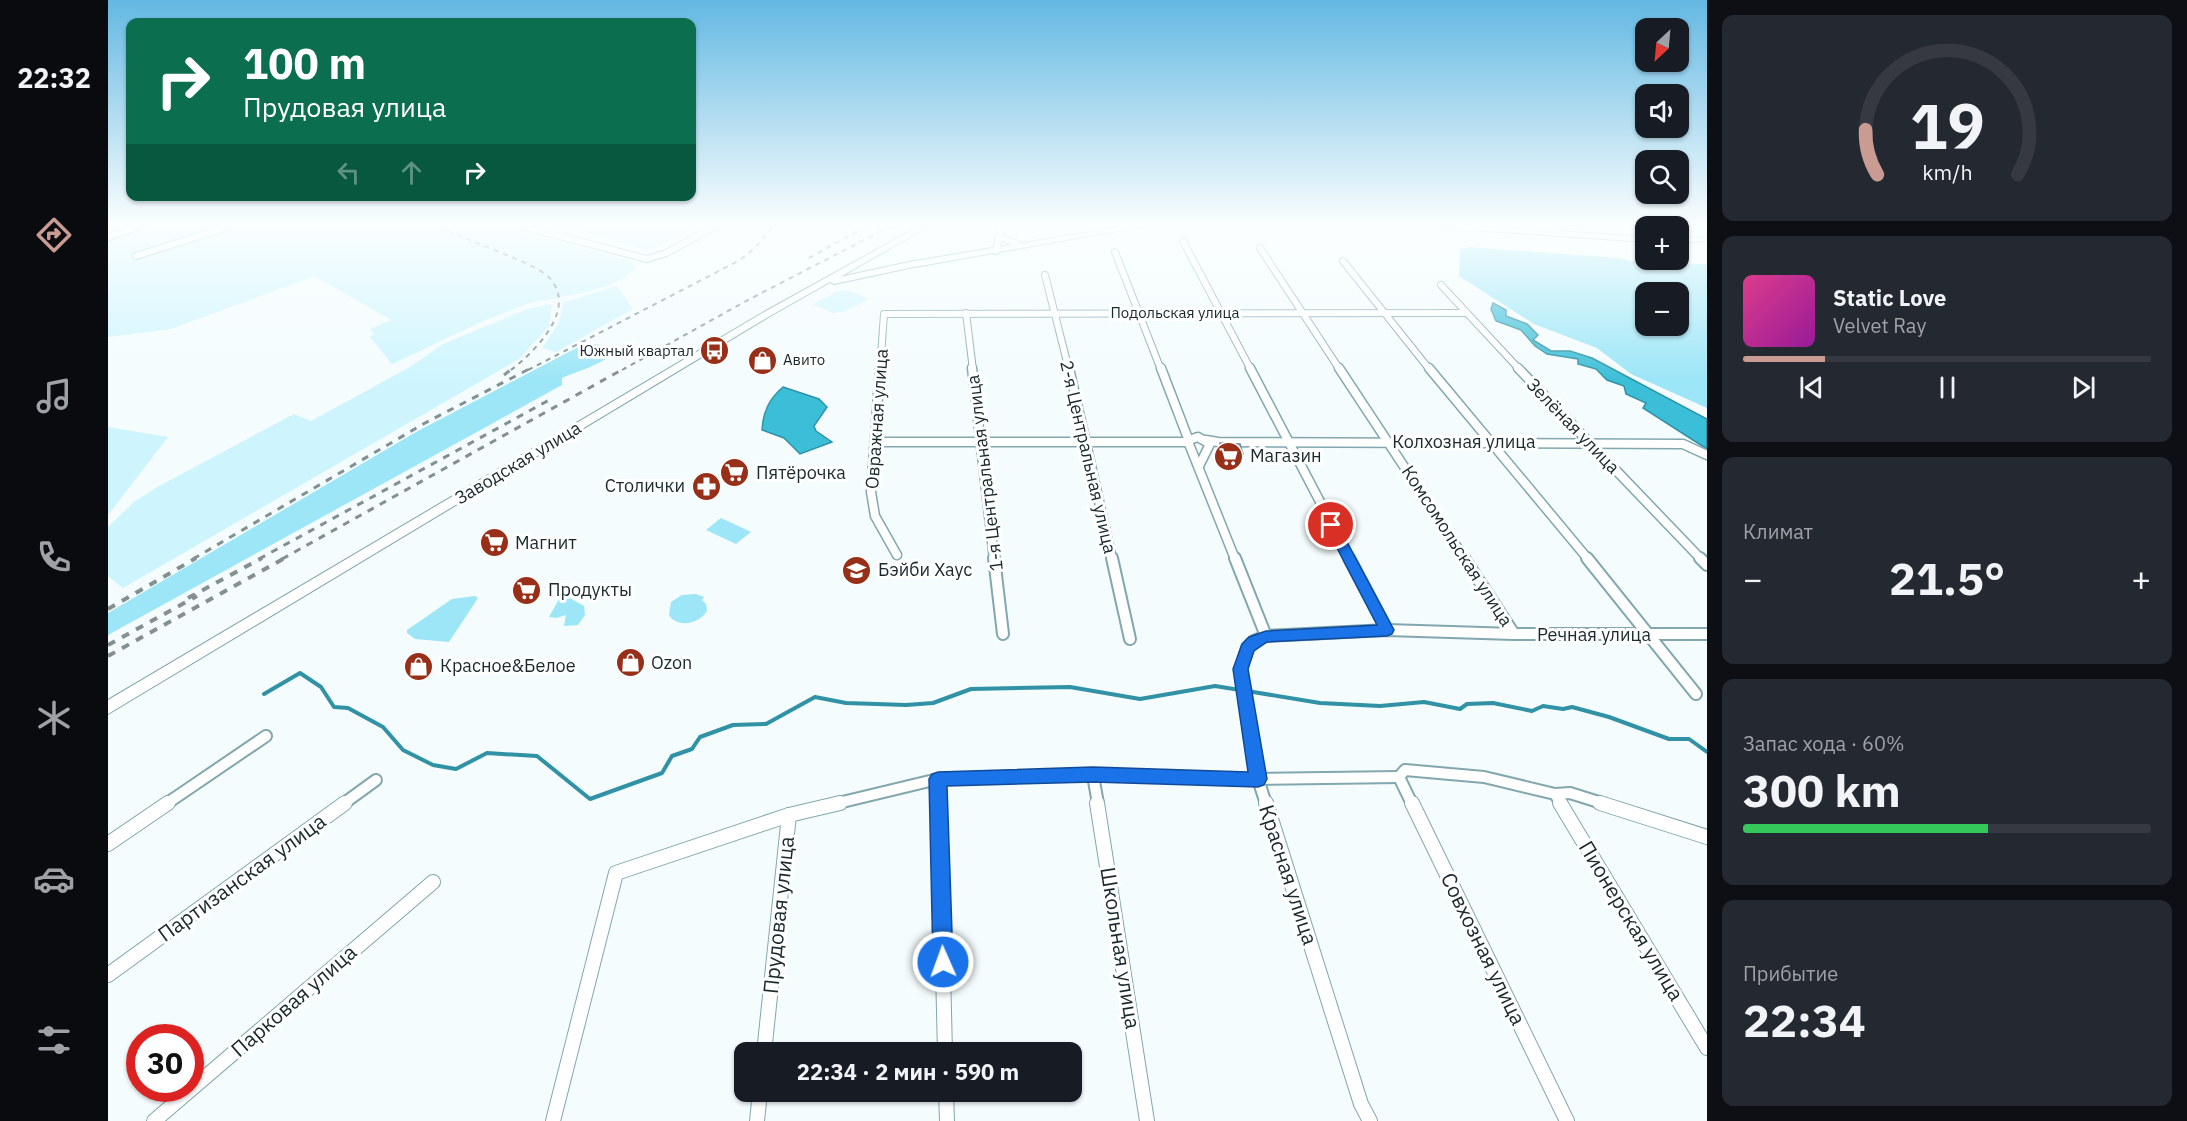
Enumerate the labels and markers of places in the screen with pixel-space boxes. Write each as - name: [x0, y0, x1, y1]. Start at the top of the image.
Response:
- bus stop icon: Южный квартал: [699, 335, 731, 367]
- place label: Южный квартал: [580, 341, 694, 360]
- shop icon: Авито: [746, 344, 778, 376]
- place label: Авито: [783, 350, 825, 369]
- supermarket icon: Магазин: [1213, 440, 1245, 472]
- place label: Магазин: [1250, 444, 1322, 467]
- supermarket icon: Пятёрочка: [719, 457, 751, 489]
- place label: Пятёрочка: [756, 461, 846, 484]
- pharmacy icon: Столички: [690, 470, 722, 502]
- place label: Столички: [605, 474, 685, 497]
- pin: [1305, 499, 1356, 550]
- supermarket icon: Магнит: [478, 527, 510, 559]
- place label: Магнит: [515, 531, 577, 554]
- school or university icon: Бэйби Хаус: [841, 554, 873, 586]
- place label: Бэйби Хаус: [878, 558, 972, 581]
- supermarket icon: Продукты: [511, 574, 543, 606]
- place label: Продукты: [548, 578, 632, 601]
- shop icon: Ozon: [614, 647, 646, 679]
- shop icon: Красное&Белое: [403, 650, 435, 682]
- place label: Ozon: [651, 651, 692, 674]
- place label: Красное&Белое: [440, 654, 576, 677]

